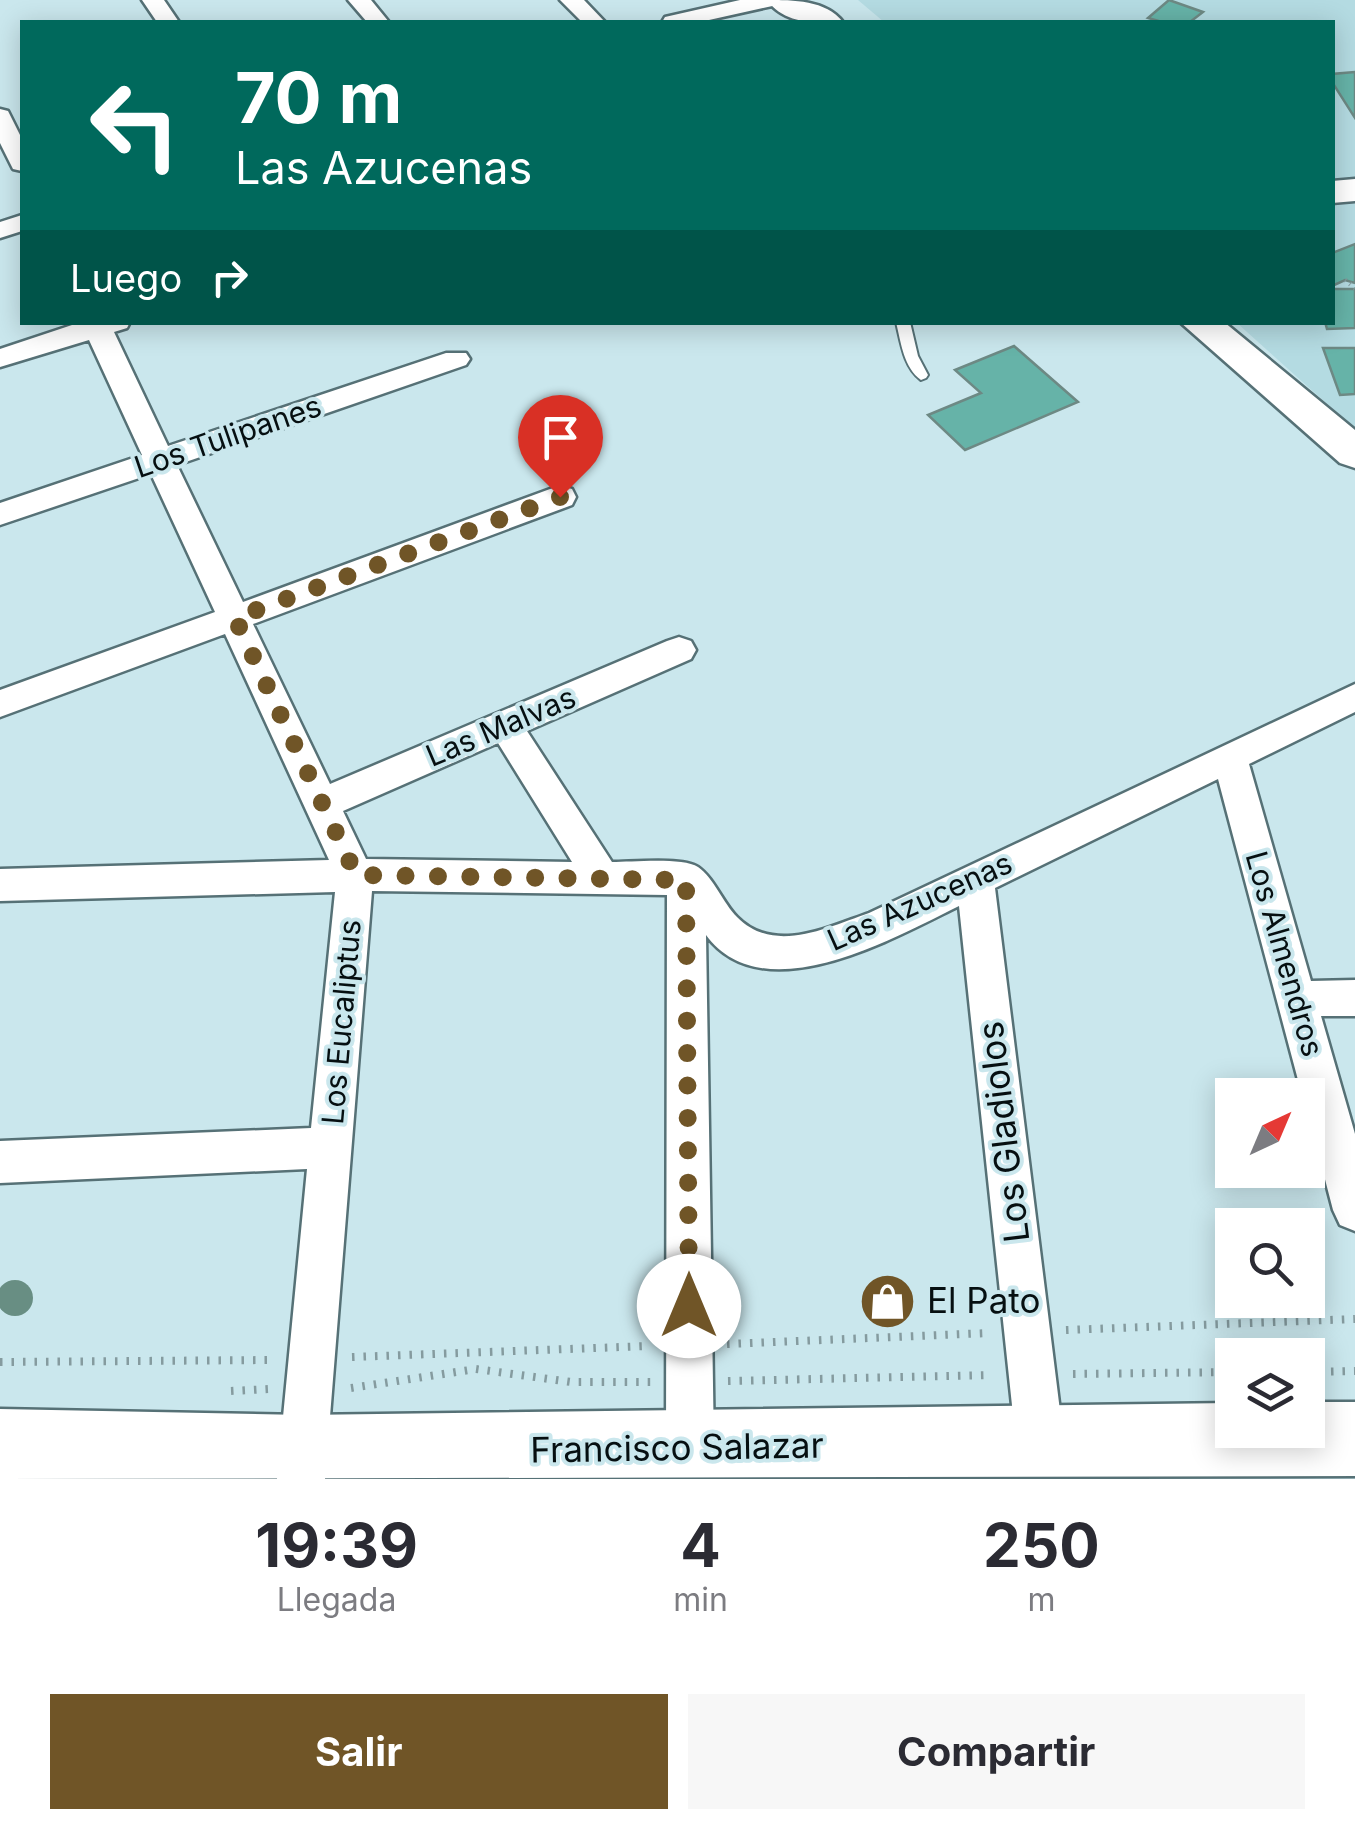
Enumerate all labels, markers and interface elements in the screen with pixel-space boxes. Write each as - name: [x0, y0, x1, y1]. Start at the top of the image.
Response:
- text: 70 m: [235, 55, 402, 140]
- icon: left: [70, 60, 200, 190]
- text: Las Azucenas: [235, 140, 532, 195]
- icon: right: [202, 250, 257, 305]
- text: Luego: [70, 255, 182, 301]
- street label: Los Tulipanes: [130, 387, 326, 485]
- pin: [518, 395, 603, 498]
- icon: arrive: [533, 410, 588, 465]
- street label: Las Malvas: [420, 678, 581, 774]
- street label: Las Azucenas: [822, 844, 1017, 958]
- street label: Los Almendros: [1238, 847, 1331, 1060]
- street label: Los Eucaliptus: [314, 918, 368, 1126]
- street label: Los Gladiolos: [969, 1019, 1037, 1245]
- north arrow: [1215, 1078, 1325, 1188]
- map controls: [1215, 1078, 1325, 1448]
- button: search: [1215, 1208, 1325, 1318]
- position arrow: [637, 1254, 741, 1358]
- shop icon: El Pato: [858, 1271, 918, 1331]
- place label: El Pato: [927, 1279, 1040, 1321]
- button: layers: [1215, 1338, 1325, 1448]
- street label: Francisco Salazar: [530, 1423, 824, 1471]
- text: 19:39: [255, 1509, 418, 1581]
- text: 4: [680, 1509, 721, 1581]
- text: 250: [983, 1509, 1100, 1581]
- text: Llegada: [277, 1580, 396, 1619]
- text: min: [673, 1580, 728, 1619]
- text: m: [1027, 1580, 1055, 1619]
- button: Salir: [50, 1694, 668, 1809]
- button: Compartir: [688, 1694, 1305, 1809]

